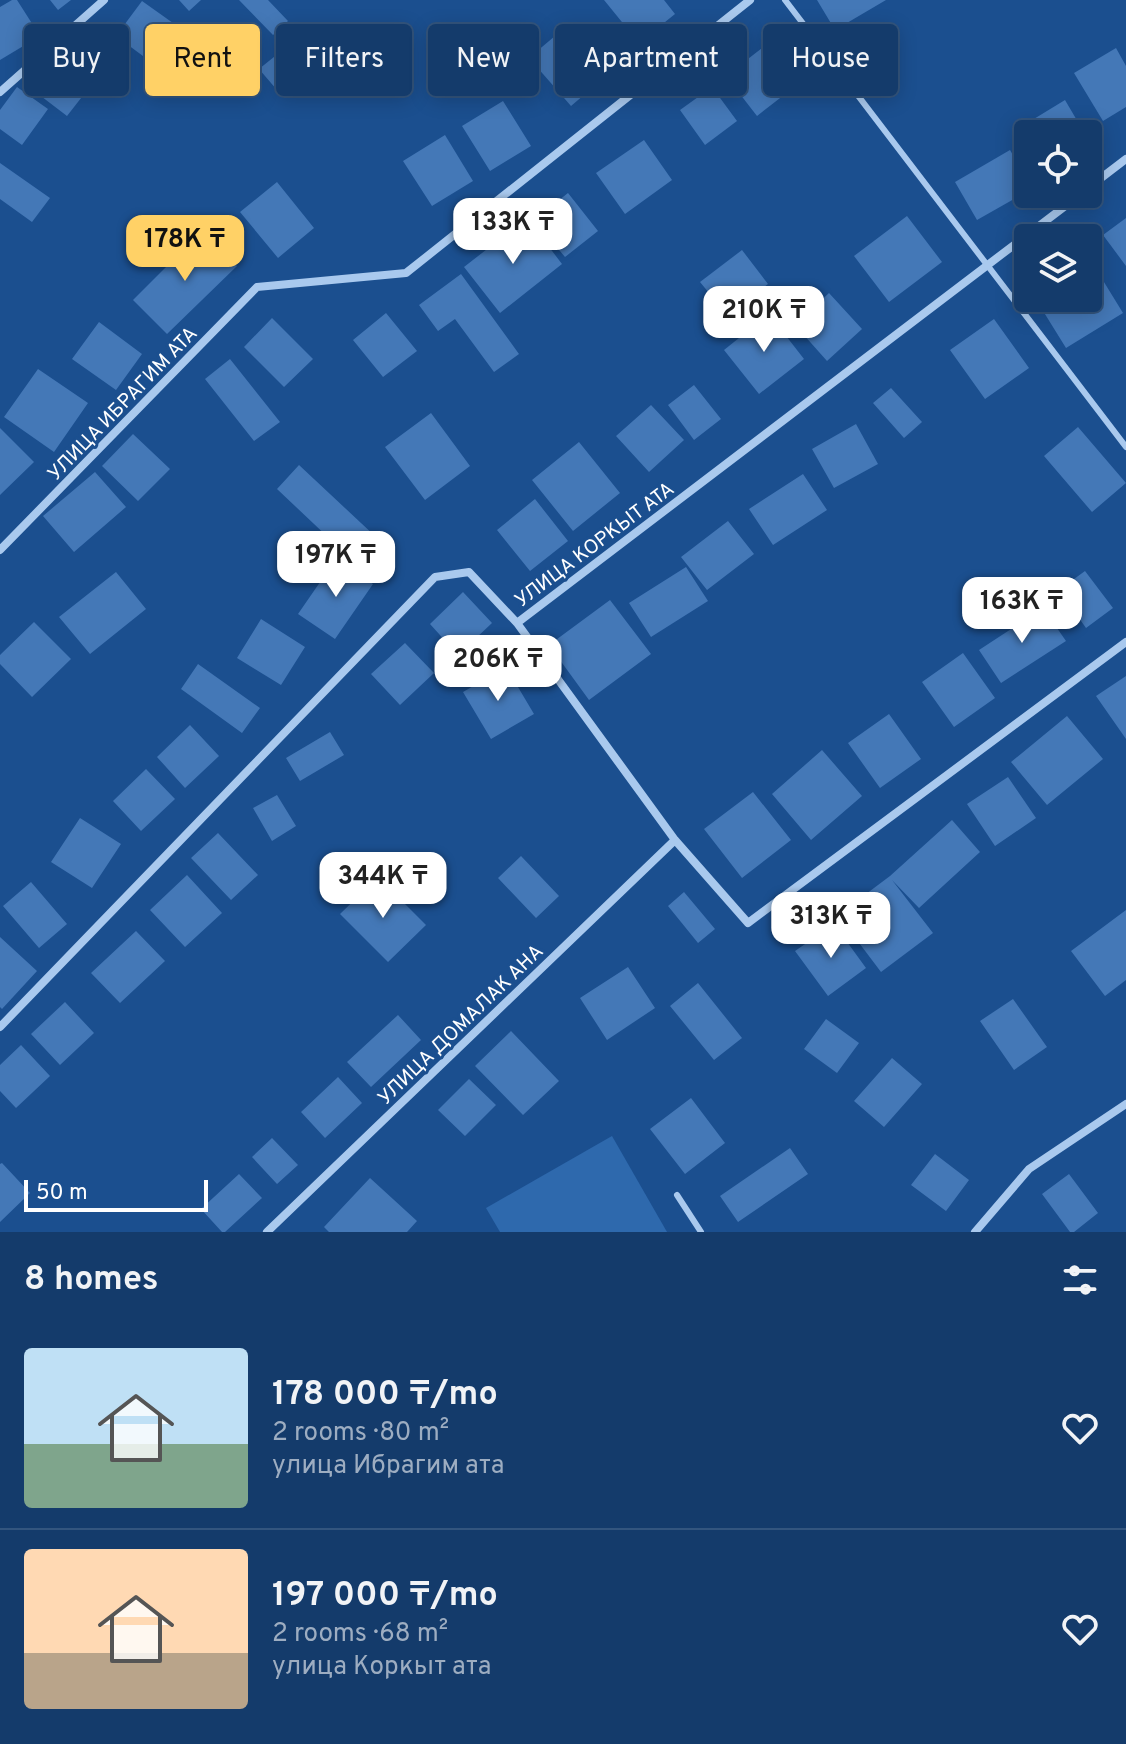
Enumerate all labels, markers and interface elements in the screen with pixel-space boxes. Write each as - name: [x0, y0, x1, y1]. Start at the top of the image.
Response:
- chip: Buy: [24, 24, 129, 96]
- chip: Rent: [145, 24, 260, 96]
- chip: Filters: [276, 24, 412, 96]
- chip: New: [428, 24, 539, 96]
- chip: Apartment: [555, 24, 747, 96]
- chip: House: [763, 24, 898, 96]
- map controls: [1014, 120, 1102, 312]
- button: locate: [1014, 120, 1102, 208]
- pin: 133K ₸: [448, 198, 578, 266]
- text: 133K ₸: [471, 207, 555, 240]
- pin: 178K ₸: [120, 215, 250, 283]
- text: 178K ₸: [144, 224, 226, 257]
- button: layers: [1014, 224, 1102, 312]
- pin: 210K ₸: [699, 286, 829, 354]
- text: 210K ₸: [721, 295, 807, 328]
- street label: УЛИЦА ИБРАГИМ АТА: [43, 322, 204, 487]
- street label: УЛИЦА КОРКЫТ АТА: [510, 477, 680, 614]
- pin: 197K ₸: [271, 531, 401, 599]
- text: 197K ₸: [295, 540, 377, 573]
- pin: 163K ₸: [957, 577, 1087, 645]
- text: 163K ₸: [980, 586, 1064, 619]
- pin: 206K ₸: [433, 635, 563, 703]
- text: 206K ₸: [453, 644, 543, 677]
- pin: 344K ₸: [318, 852, 448, 920]
- text: 344K ₸: [338, 861, 429, 894]
- pin: 313K ₸: [766, 892, 896, 960]
- text: 313K ₸: [789, 901, 873, 934]
- street label: УЛИЦА ДОМАЛАК АНА: [373, 939, 550, 1111]
- scale bar: [24, 1176, 208, 1212]
- text: 50 m: [36, 1180, 88, 1207]
- icon: filters: [1058, 1258, 1102, 1302]
- text: 8 homes: [24, 1259, 158, 1302]
- text: 178 000 ₸/mo: [272, 1374, 498, 1417]
- icon: home: [88, 1380, 184, 1476]
- icon: heart: [1058, 1406, 1102, 1450]
- text: 2 rooms · 80 m²: [272, 1417, 449, 1450]
- text: улица Ибрагим ата: [272, 1450, 505, 1483]
- text: 197 000 ₸/mo: [272, 1575, 498, 1618]
- icon: home: [88, 1581, 184, 1677]
- icon: heart: [1058, 1607, 1102, 1651]
- text: 2 rooms · 68 m²: [272, 1618, 448, 1651]
- text: улица Коркыт ата: [272, 1651, 491, 1684]

